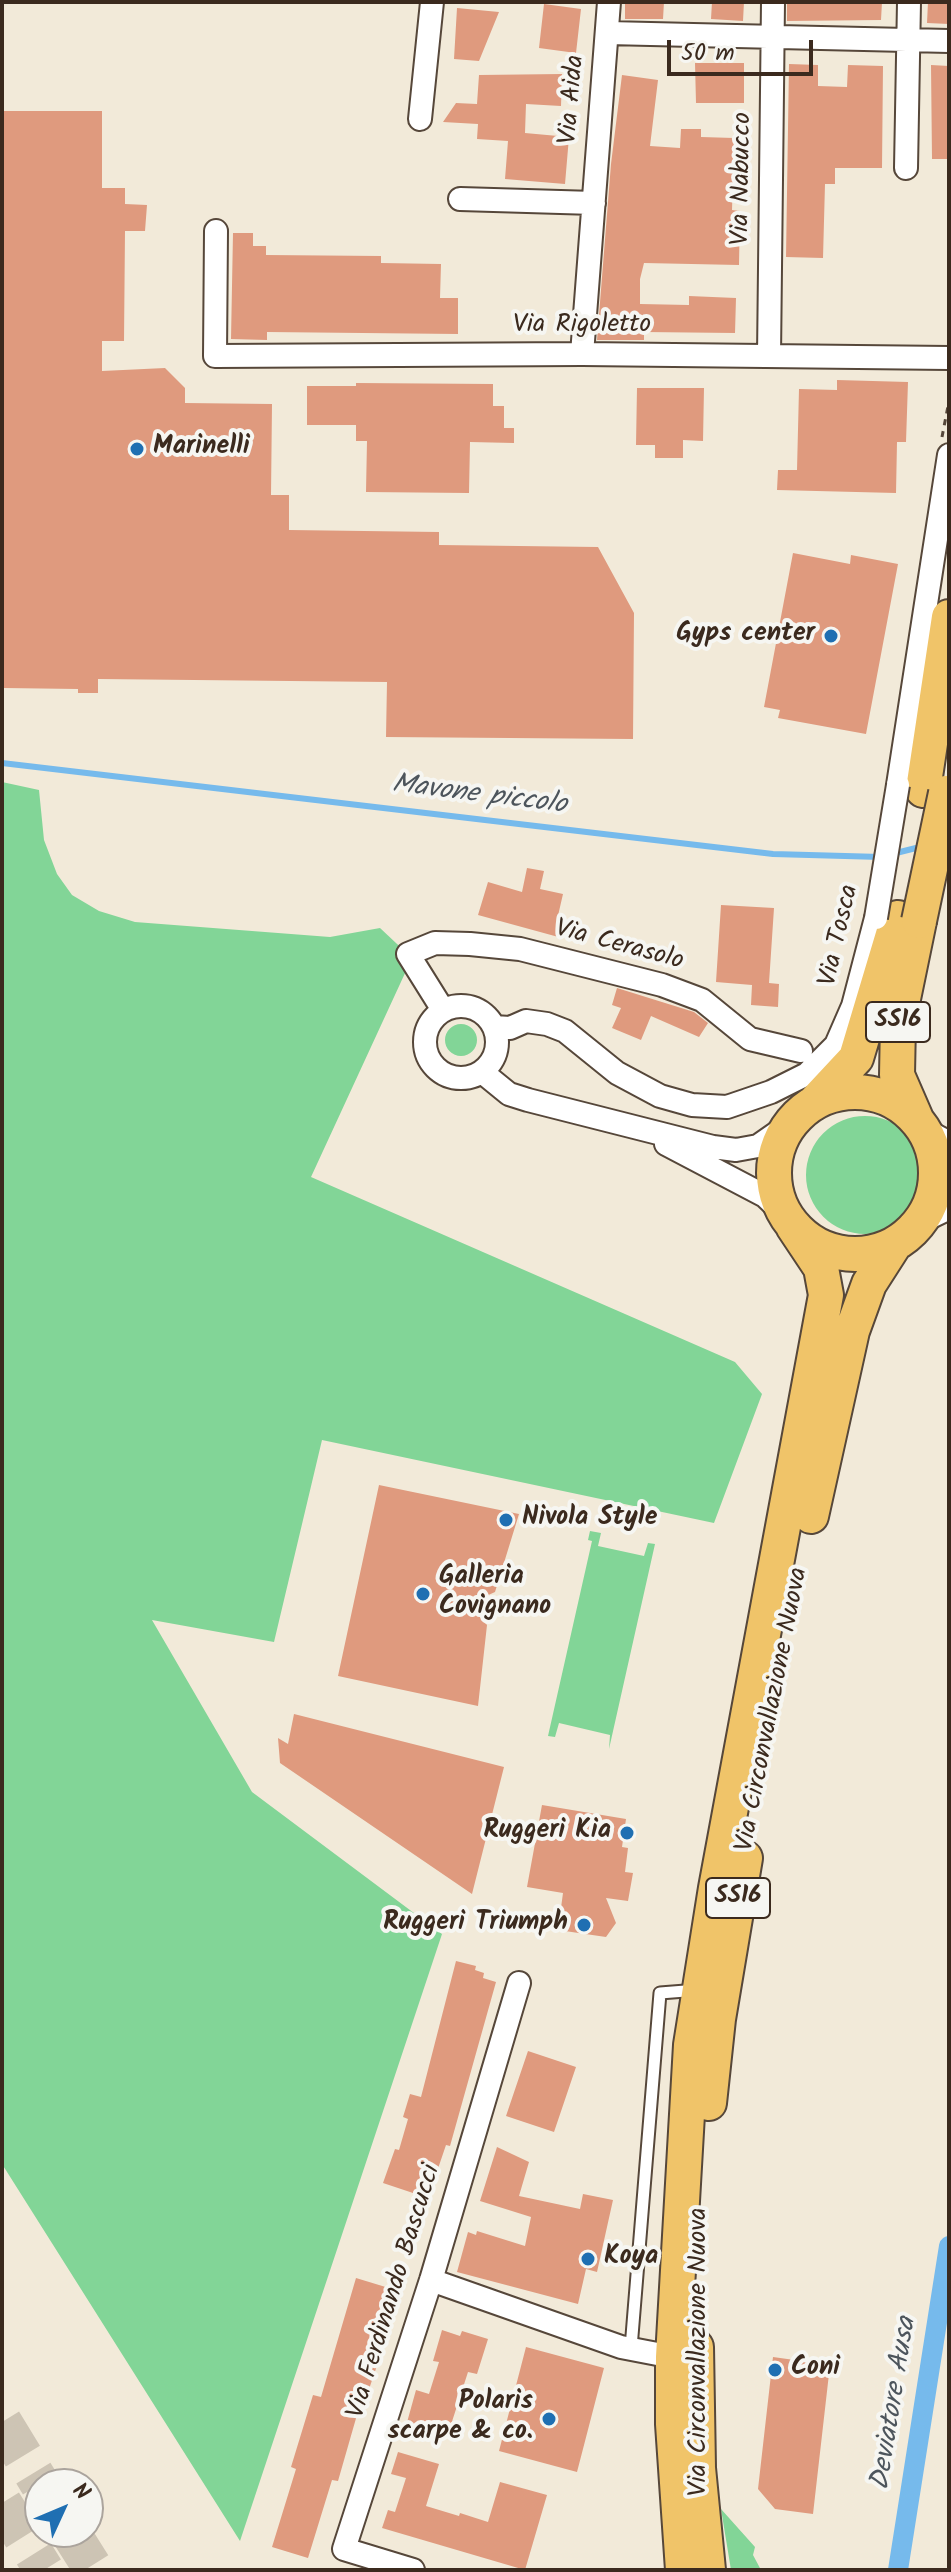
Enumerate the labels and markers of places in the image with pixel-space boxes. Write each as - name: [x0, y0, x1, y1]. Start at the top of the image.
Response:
- place label: Marinelli: [153, 433, 250, 465]
- marker: Marinelli: [128, 440, 146, 458]
- place label: Gyps center: [676, 620, 815, 652]
- marker: Gyps center: [822, 627, 840, 645]
- place label: Nivola Style: [522, 1504, 657, 1536]
- marker: Nivola Style: [497, 1511, 515, 1529]
- place label: Galleria Covignano: [439, 1563, 551, 1624]
- marker: Galleria Covignano: [414, 1585, 432, 1603]
- place label: Ruggeri Kia: [483, 1817, 611, 1849]
- marker: Ruggeri Kia: [618, 1824, 636, 1842]
- place label: Ruggeri Triumph: [383, 1909, 568, 1941]
- marker: Ruggeri Triumph: [575, 1916, 593, 1934]
- place label: Koya: [604, 2243, 658, 2275]
- marker: Koya: [579, 2250, 597, 2268]
- place label: Coni: [791, 2354, 840, 2386]
- marker: Coni: [766, 2361, 784, 2379]
- place label: Polaris scarpe & co.: [388, 2388, 533, 2450]
- marker: Polaris scarpe & co.: [540, 2410, 558, 2428]

